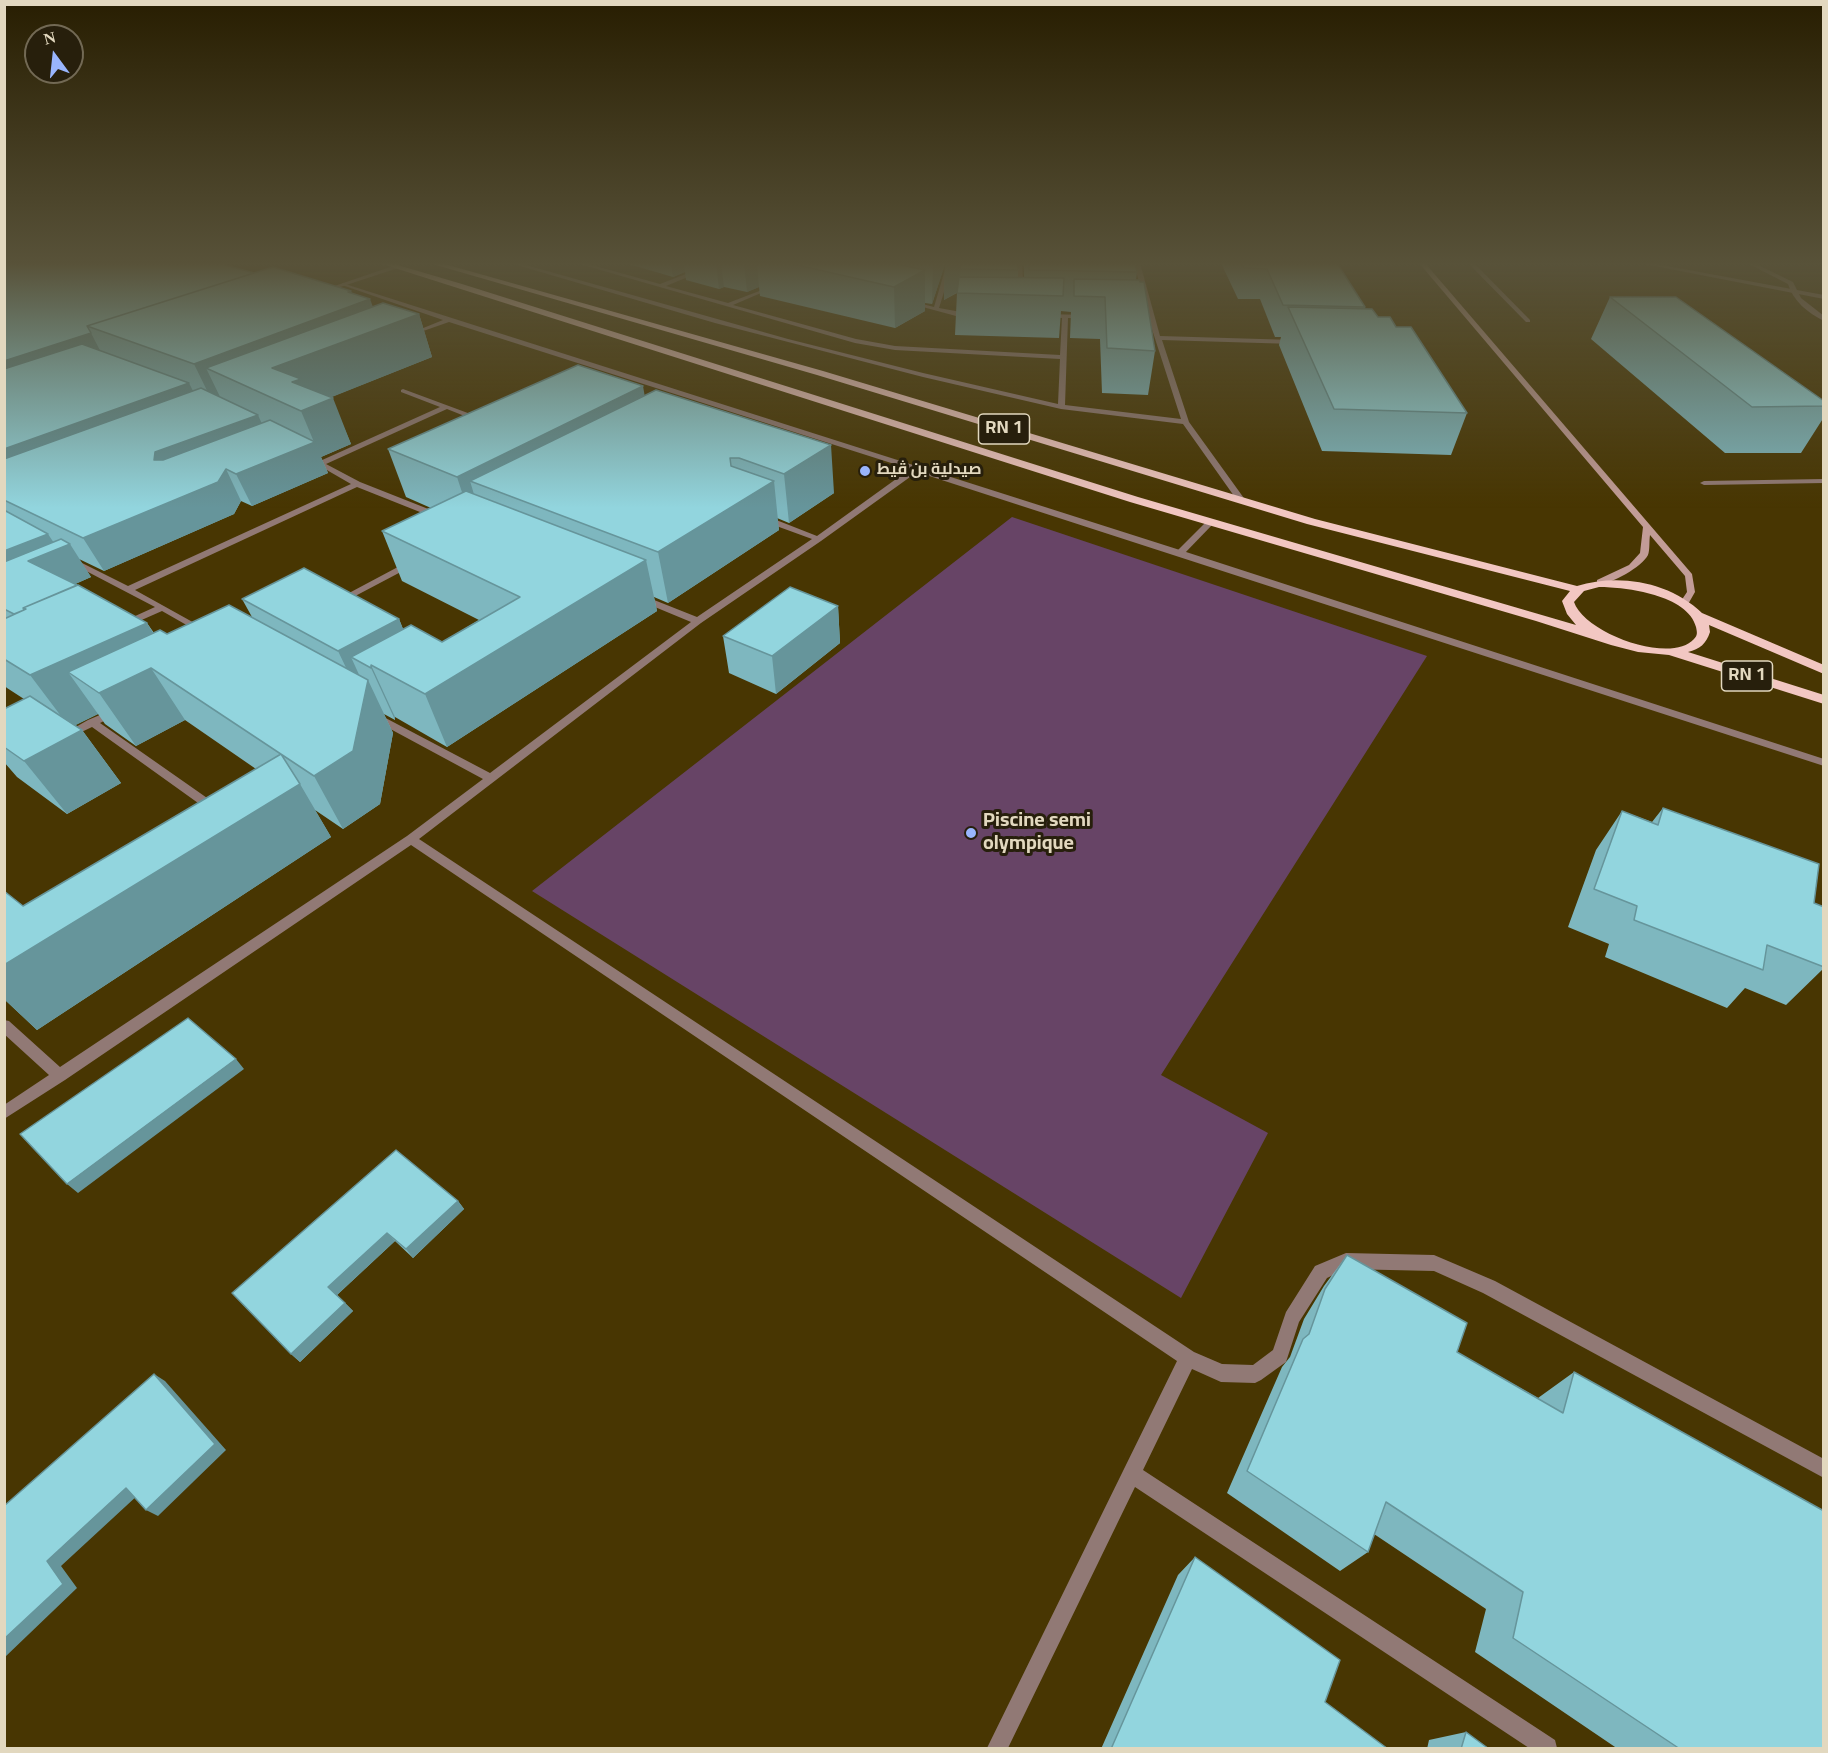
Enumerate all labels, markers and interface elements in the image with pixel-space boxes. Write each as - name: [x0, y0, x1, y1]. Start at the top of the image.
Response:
- north arrow: [24, 24, 84, 84]
- text: N: [42, 28, 58, 48]
- road number: RN 1: [978, 414, 1030, 444]
- place label: صيدلية بن ڤيط: [877, 461, 982, 481]
- marker: صيدلية بن ڤيط: [858, 464, 872, 478]
- road number: RN 1: [1722, 661, 1772, 691]
- place label: Piscine semi olympique: [983, 810, 1091, 857]
- marker: Piscine semi olympique: [964, 826, 978, 840]

